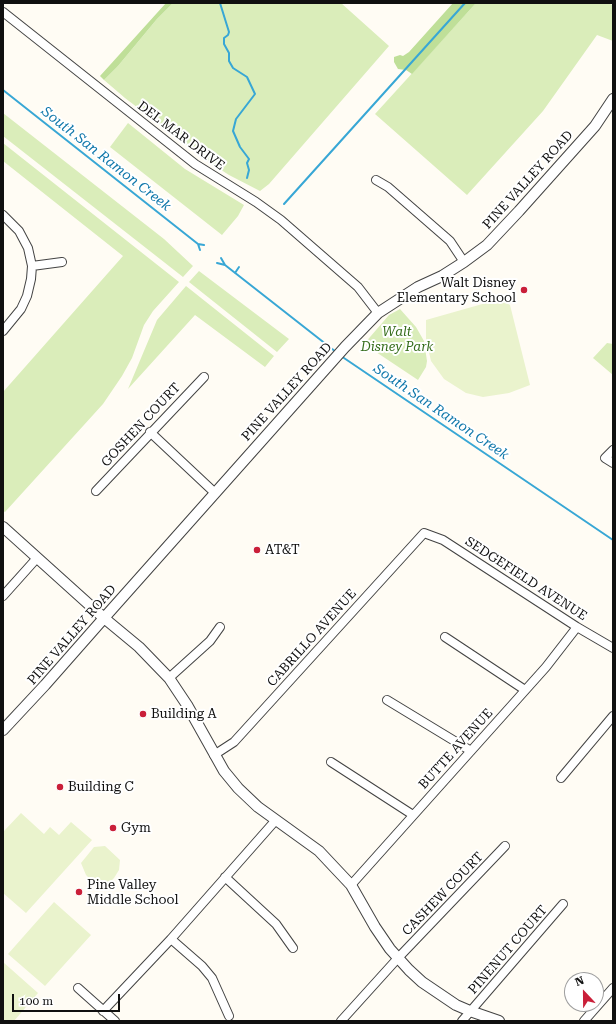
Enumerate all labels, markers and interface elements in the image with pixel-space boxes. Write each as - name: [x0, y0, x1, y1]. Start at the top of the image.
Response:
- street label: DEL MAR DRIVE: [134, 98, 228, 174]
- water label: South San Ramon Creek: [38, 103, 174, 215]
- street label: PINE VALLEY ROAD: [480, 128, 576, 232]
- place label: Walt Disney Elementary School: [397, 275, 516, 306]
- marker: Walt Disney Elementary School: [519, 285, 529, 295]
- park label: Walt Disney Park: [361, 324, 433, 355]
- street label: PINE VALLEY ROAD: [239, 340, 335, 444]
- water label: South San Ramon Creek: [370, 360, 512, 464]
- street label: GOSHEN COURT: [98, 380, 184, 470]
- street label: SEDGEFIELD AVENUE: [462, 534, 590, 624]
- place label: AT&T: [265, 542, 300, 558]
- marker: AT&T: [252, 545, 262, 555]
- street label: PINE VALLEY ROAD: [24, 582, 120, 688]
- street label: CABRILLO AVENUE: [264, 586, 360, 690]
- street label: BUTTE AVENUE: [416, 705, 496, 793]
- place label: Building A: [151, 706, 216, 722]
- marker: Building A: [138, 709, 148, 719]
- place label: Building C: [68, 779, 134, 795]
- marker: Building C: [55, 782, 65, 792]
- place label: Gym: [121, 820, 151, 836]
- marker: Gym: [108, 823, 118, 833]
- street label: CASHEW COURT: [399, 849, 487, 939]
- place label: Pine Valley Middle School: [87, 877, 179, 908]
- marker: Pine Valley Middle School: [74, 887, 84, 897]
- street label: PINENUT COURT: [465, 903, 551, 997]
- north arrow: [564, 972, 604, 1012]
- text: N: [573, 974, 586, 989]
- scale bar: [14, 986, 122, 1012]
- text: 100 m: [19, 994, 53, 1008]

